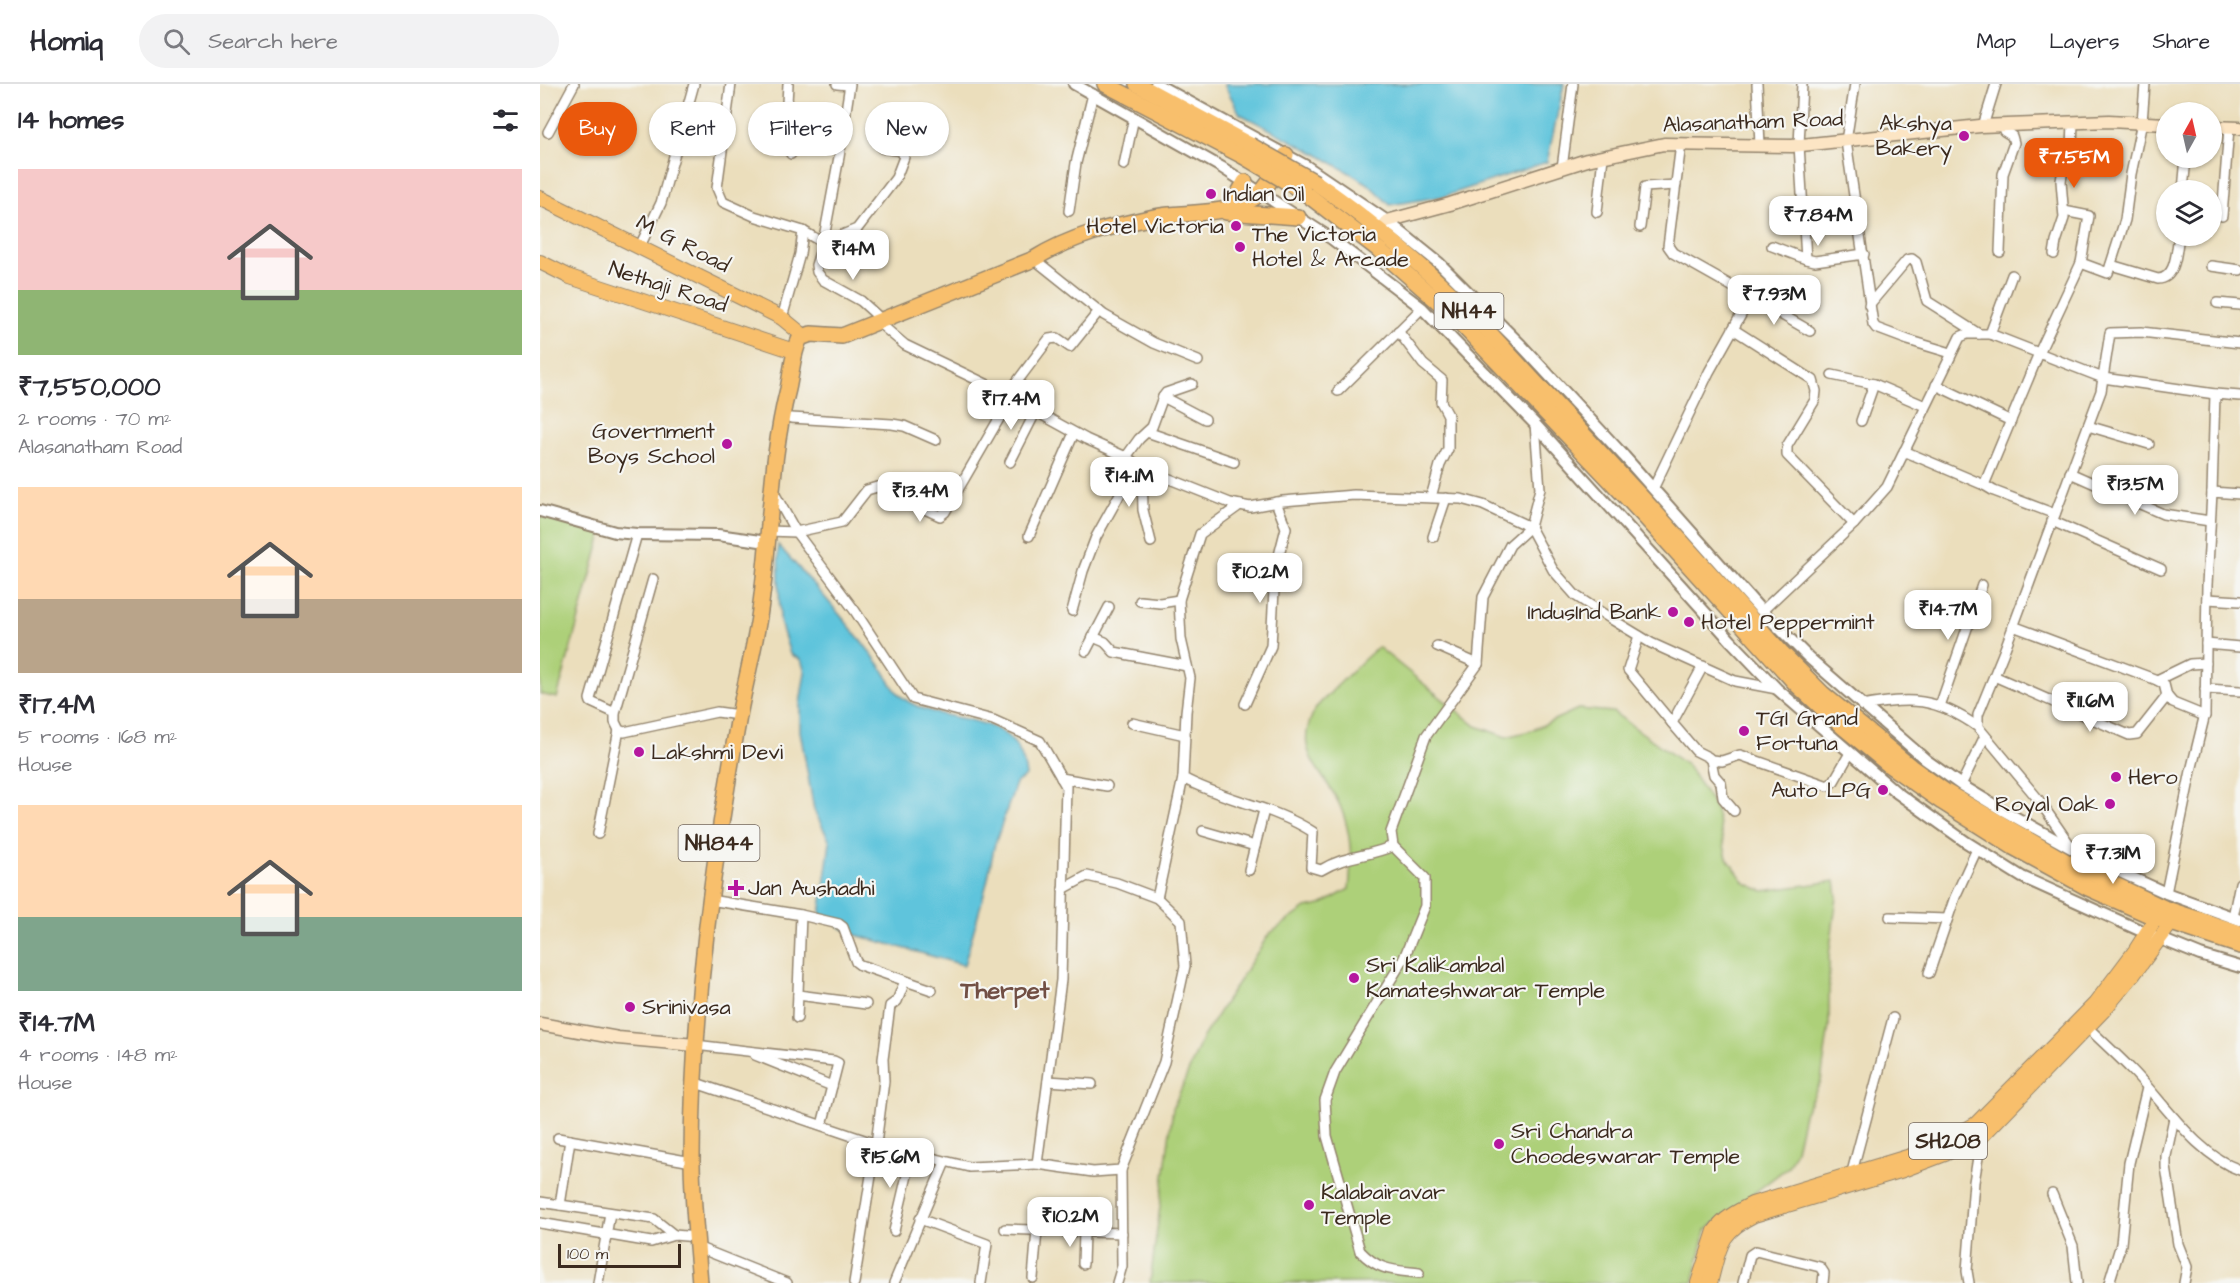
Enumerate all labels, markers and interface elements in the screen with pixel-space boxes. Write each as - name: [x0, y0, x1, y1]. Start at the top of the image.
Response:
- search box: [139, 14, 559, 68]
- text: Homiq: [30, 22, 103, 61]
- icon: search: [160, 25, 193, 58]
- text: Search here: [208, 26, 338, 57]
- text: Map: [1976, 27, 2016, 56]
- text: Layers: [2049, 27, 2119, 56]
- text: Share: [2152, 27, 2210, 56]
- text: 14 homes: [18, 102, 124, 138]
- chip: Buy: [558, 102, 637, 156]
- chip: Rent: [649, 102, 736, 156]
- chip: Filters: [748, 102, 853, 156]
- chip: New: [865, 102, 949, 156]
- north arrow: [2156, 102, 2222, 168]
- map controls: [2156, 102, 2222, 246]
- street label: Alasanatham Road: [1662, 103, 1844, 141]
- icon: filters: [489, 104, 522, 137]
- place label: Akshya Bakery: [1876, 108, 1952, 165]
- marker: Akshya Bakery: [1957, 129, 1971, 143]
- pin: ₹7.55M: [2025, 138, 2123, 189]
- text: ₹7.55M: [2038, 143, 2110, 171]
- place label: Indian Oil: [1223, 179, 1304, 210]
- button: layers: [2156, 180, 2222, 246]
- marker: Indian Oil: [1204, 187, 1218, 201]
- pin: ₹7.84M: [1769, 196, 1867, 247]
- text: ₹7.84M: [1783, 201, 1853, 229]
- street label: M G Road: [631, 207, 735, 281]
- icon: home: [216, 208, 324, 316]
- place label: Hotel Victoria: [1086, 211, 1224, 242]
- marker: Hotel Victoria: [1229, 219, 1243, 233]
- place label: The Victoria Hotel & Arcade: [1252, 219, 1409, 275]
- pin: ₹14M: [817, 230, 889, 281]
- text: ₹14M: [831, 235, 875, 263]
- marker: The Victoria Hotel & Arcade: [1233, 240, 1247, 254]
- street label: Nethaji Road: [605, 253, 731, 321]
- pin: ₹7.93M: [1725, 275, 1823, 326]
- text: ₹7.93M: [1742, 280, 1806, 308]
- road number: NH44: [1434, 293, 1504, 329]
- text: ₹7,550,000: [18, 369, 161, 405]
- pin: ₹17.4M: [962, 380, 1060, 431]
- text: ₹17.4M: [981, 385, 1041, 413]
- text: 2 rooms · 70 m²: [18, 405, 171, 433]
- place label: Government Boys School: [588, 416, 715, 473]
- text: Alasanatham Road: [18, 433, 182, 461]
- marker: Government Boys School: [720, 437, 734, 451]
- pin: ₹14.1M: [1080, 457, 1178, 508]
- text: ₹14.1M: [1104, 462, 1154, 490]
- pin: ₹13.5M: [2086, 465, 2184, 516]
- text: ₹13.5M: [2106, 470, 2164, 498]
- pin: ₹13.4M: [871, 472, 969, 523]
- text: ₹13.4M: [891, 477, 949, 505]
- icon: home: [216, 526, 324, 634]
- pin: ₹10.2M: [1211, 553, 1309, 604]
- text: ₹10.2M: [1231, 558, 1289, 586]
- pin: ₹14.7M: [1899, 590, 1997, 641]
- text: ₹14.7M: [1918, 595, 1978, 623]
- place label: IndusInd Bank: [1527, 597, 1661, 628]
- marker: IndusInd Bank: [1666, 605, 1680, 619]
- place label: Hotel Peppermint: [1701, 607, 1875, 638]
- marker: Hotel Peppermint: [1682, 615, 1696, 629]
- pin: ₹11.6M: [2041, 682, 2139, 733]
- text: ₹17.4M: [18, 687, 95, 723]
- text: ₹11.6M: [2066, 687, 2114, 715]
- place label: TGI Grand Fortuna: [1756, 703, 1858, 759]
- text: 5 rooms · 168 m²: [18, 723, 177, 751]
- marker: TGI Grand Fortuna: [1737, 724, 1751, 738]
- place label: Lakshmi Devi: [651, 737, 783, 768]
- marker: Lakshmi Devi: [632, 745, 646, 759]
- text: House: [18, 751, 72, 779]
- place label: Hero: [2128, 762, 2178, 793]
- marker: Hero: [2109, 770, 2123, 784]
- place label: Auto LPG: [1771, 775, 1871, 806]
- marker: Auto LPG: [1876, 783, 1890, 797]
- place label: Royal Oak: [1995, 789, 2098, 821]
- marker: Royal Oak: [2103, 797, 2117, 811]
- road number: NH844: [678, 825, 759, 861]
- pin: ₹7.31M: [2064, 834, 2162, 885]
- text: ₹7.31M: [2085, 839, 2141, 867]
- icon: home: [216, 844, 324, 952]
- place label: Jan Aushadhi: [748, 873, 875, 904]
- marker: Jan Aushadhi: [729, 881, 743, 895]
- place label: Sri Kalikambal Kamateshwarar Temple: [1366, 950, 1605, 1006]
- marker: Sri Kalikambal Kamateshwarar Temple: [1347, 971, 1361, 985]
- district label: Therpet: [959, 974, 1050, 1008]
- place label: Srinivasa: [642, 992, 731, 1023]
- marker: Srinivasa: [623, 1000, 637, 1014]
- text: ₹14.7M: [18, 1005, 95, 1041]
- text: 4 rooms · 148 m²: [18, 1041, 178, 1069]
- text: House: [18, 1069, 72, 1097]
- place label: Sri Chandra Choodeswarar Temple: [1511, 1116, 1740, 1172]
- road number: SH208: [1909, 1123, 1987, 1159]
- marker: Sri Chandra Choodeswarar Temple: [1492, 1137, 1506, 1151]
- pin: ₹15.6M: [841, 1138, 939, 1189]
- text: ₹15.6M: [860, 1143, 920, 1171]
- place label: Kalabairavar Temple: [1321, 1177, 1445, 1233]
- pin: ₹10.2M: [1021, 1197, 1119, 1248]
- marker: Kalabairavar Temple: [1302, 1198, 1316, 1212]
- text: ₹10.2M: [1041, 1202, 1099, 1230]
- scale bar: [558, 1241, 681, 1268]
- text: 100 m: [567, 1243, 608, 1265]

